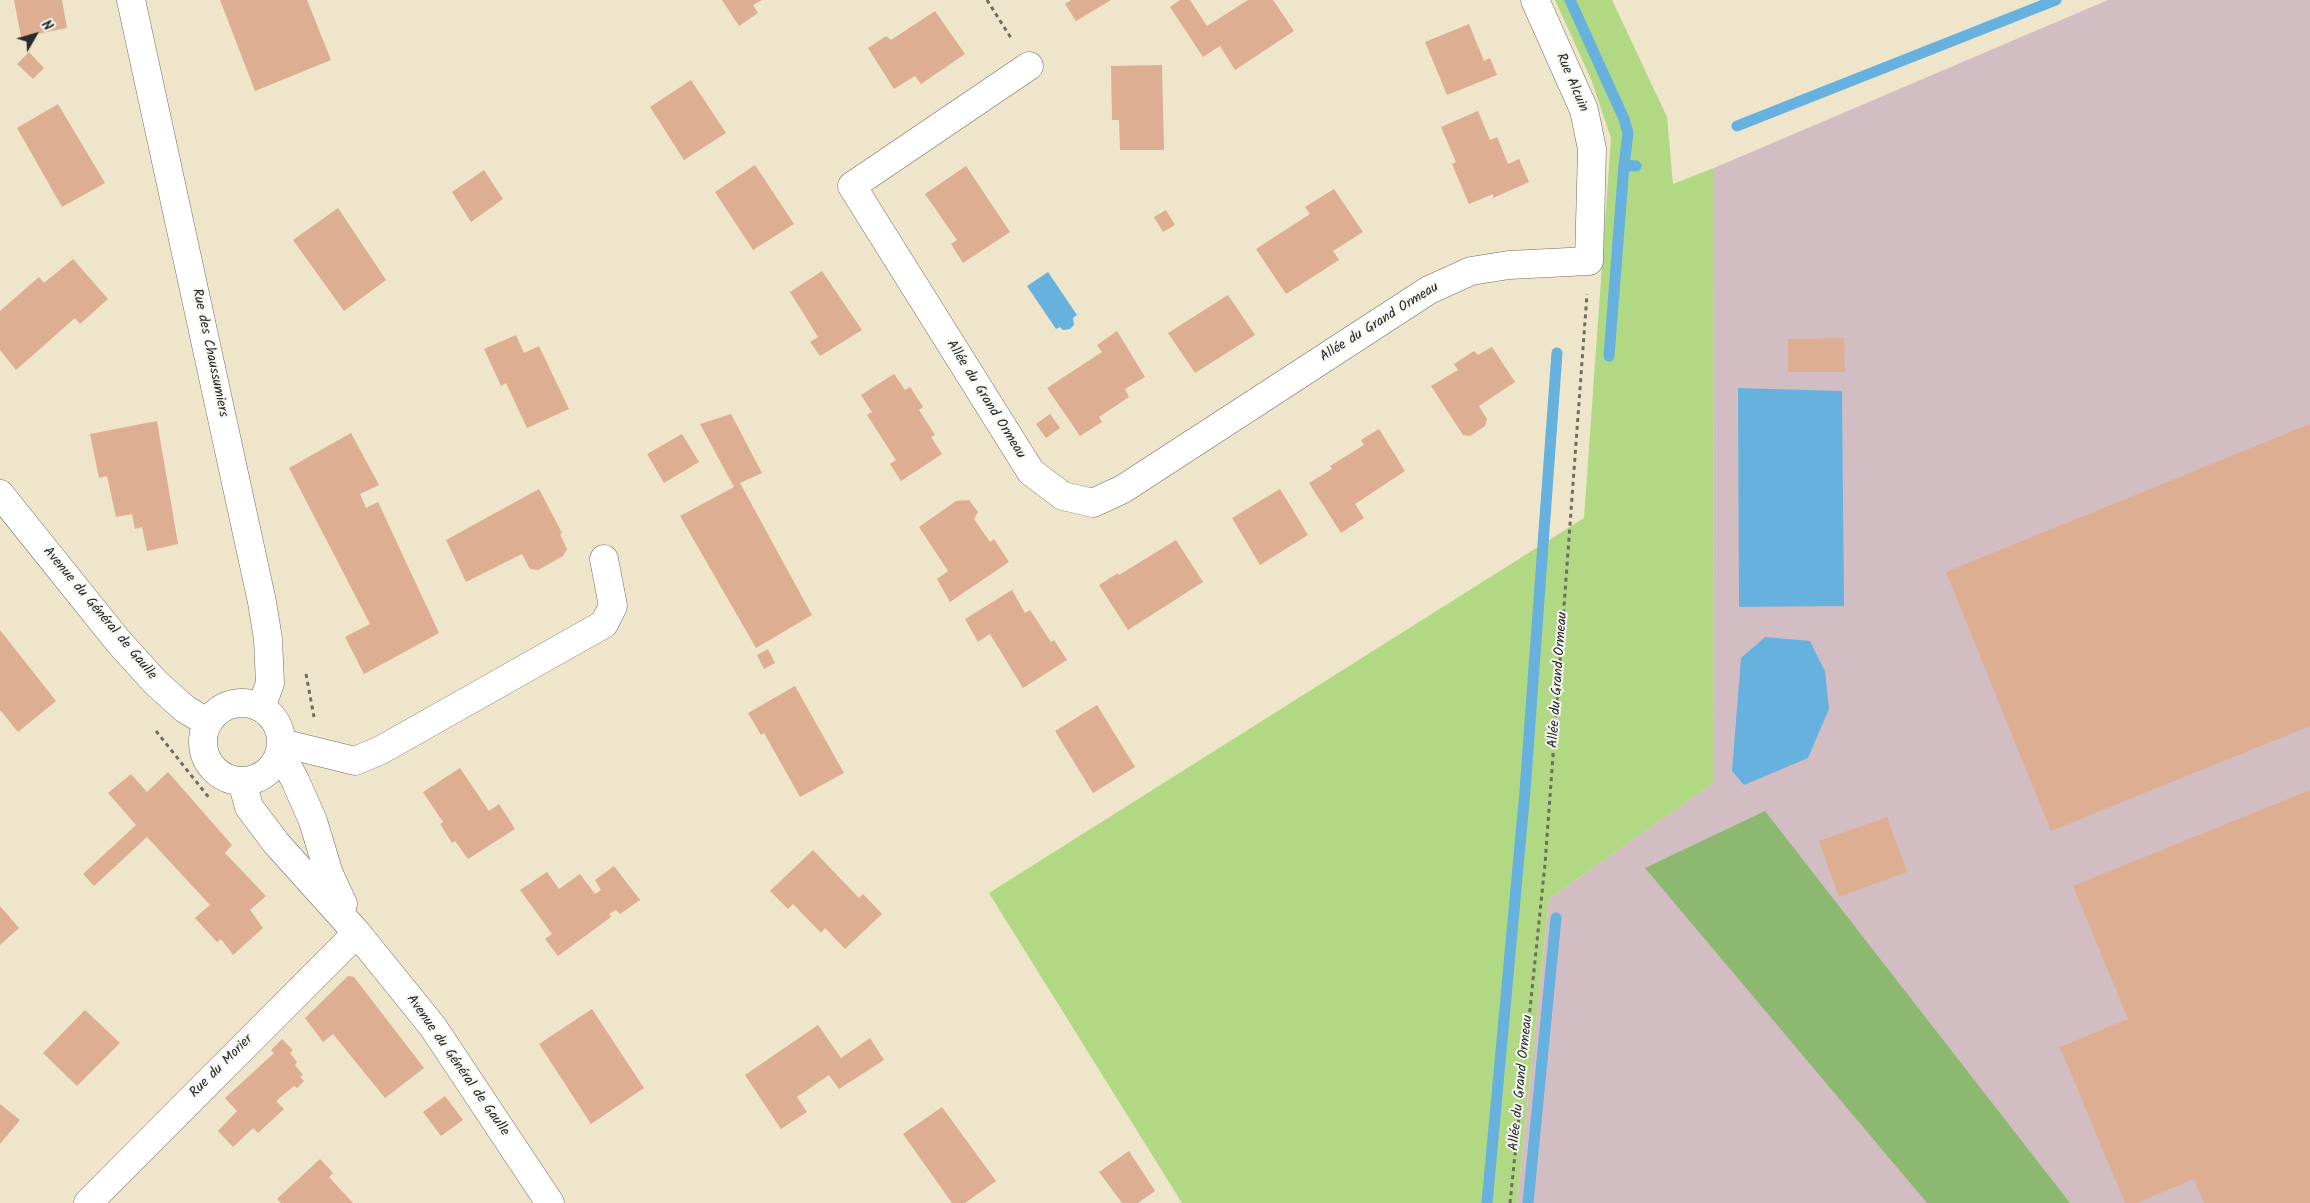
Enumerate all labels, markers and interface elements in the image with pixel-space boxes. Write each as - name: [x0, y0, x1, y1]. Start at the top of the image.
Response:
- north arrow: [10, 10, 60, 60]
- text: N: [35, 16, 58, 36]
- street label: Rue Alcuin: [1551, 51, 1591, 115]
- street label: Allée du Grand Ormeau: [1318, 280, 1442, 366]
- street label: Rue des Chaussumiers: [187, 287, 231, 419]
- street label: Allée du Grand Ormeau: [942, 338, 1028, 462]
- street label: Avenue du Général de Gaulle: [38, 544, 160, 684]
- street label: Allée du Grand Ormeau: [1546, 611, 1572, 749]
- street label: Avenue du Général de Gaulle: [402, 992, 512, 1140]
- street label: Allée du Grand Ormeau: [1507, 1014, 1537, 1152]
- street label: Rue du Morier: [187, 1032, 257, 1102]

